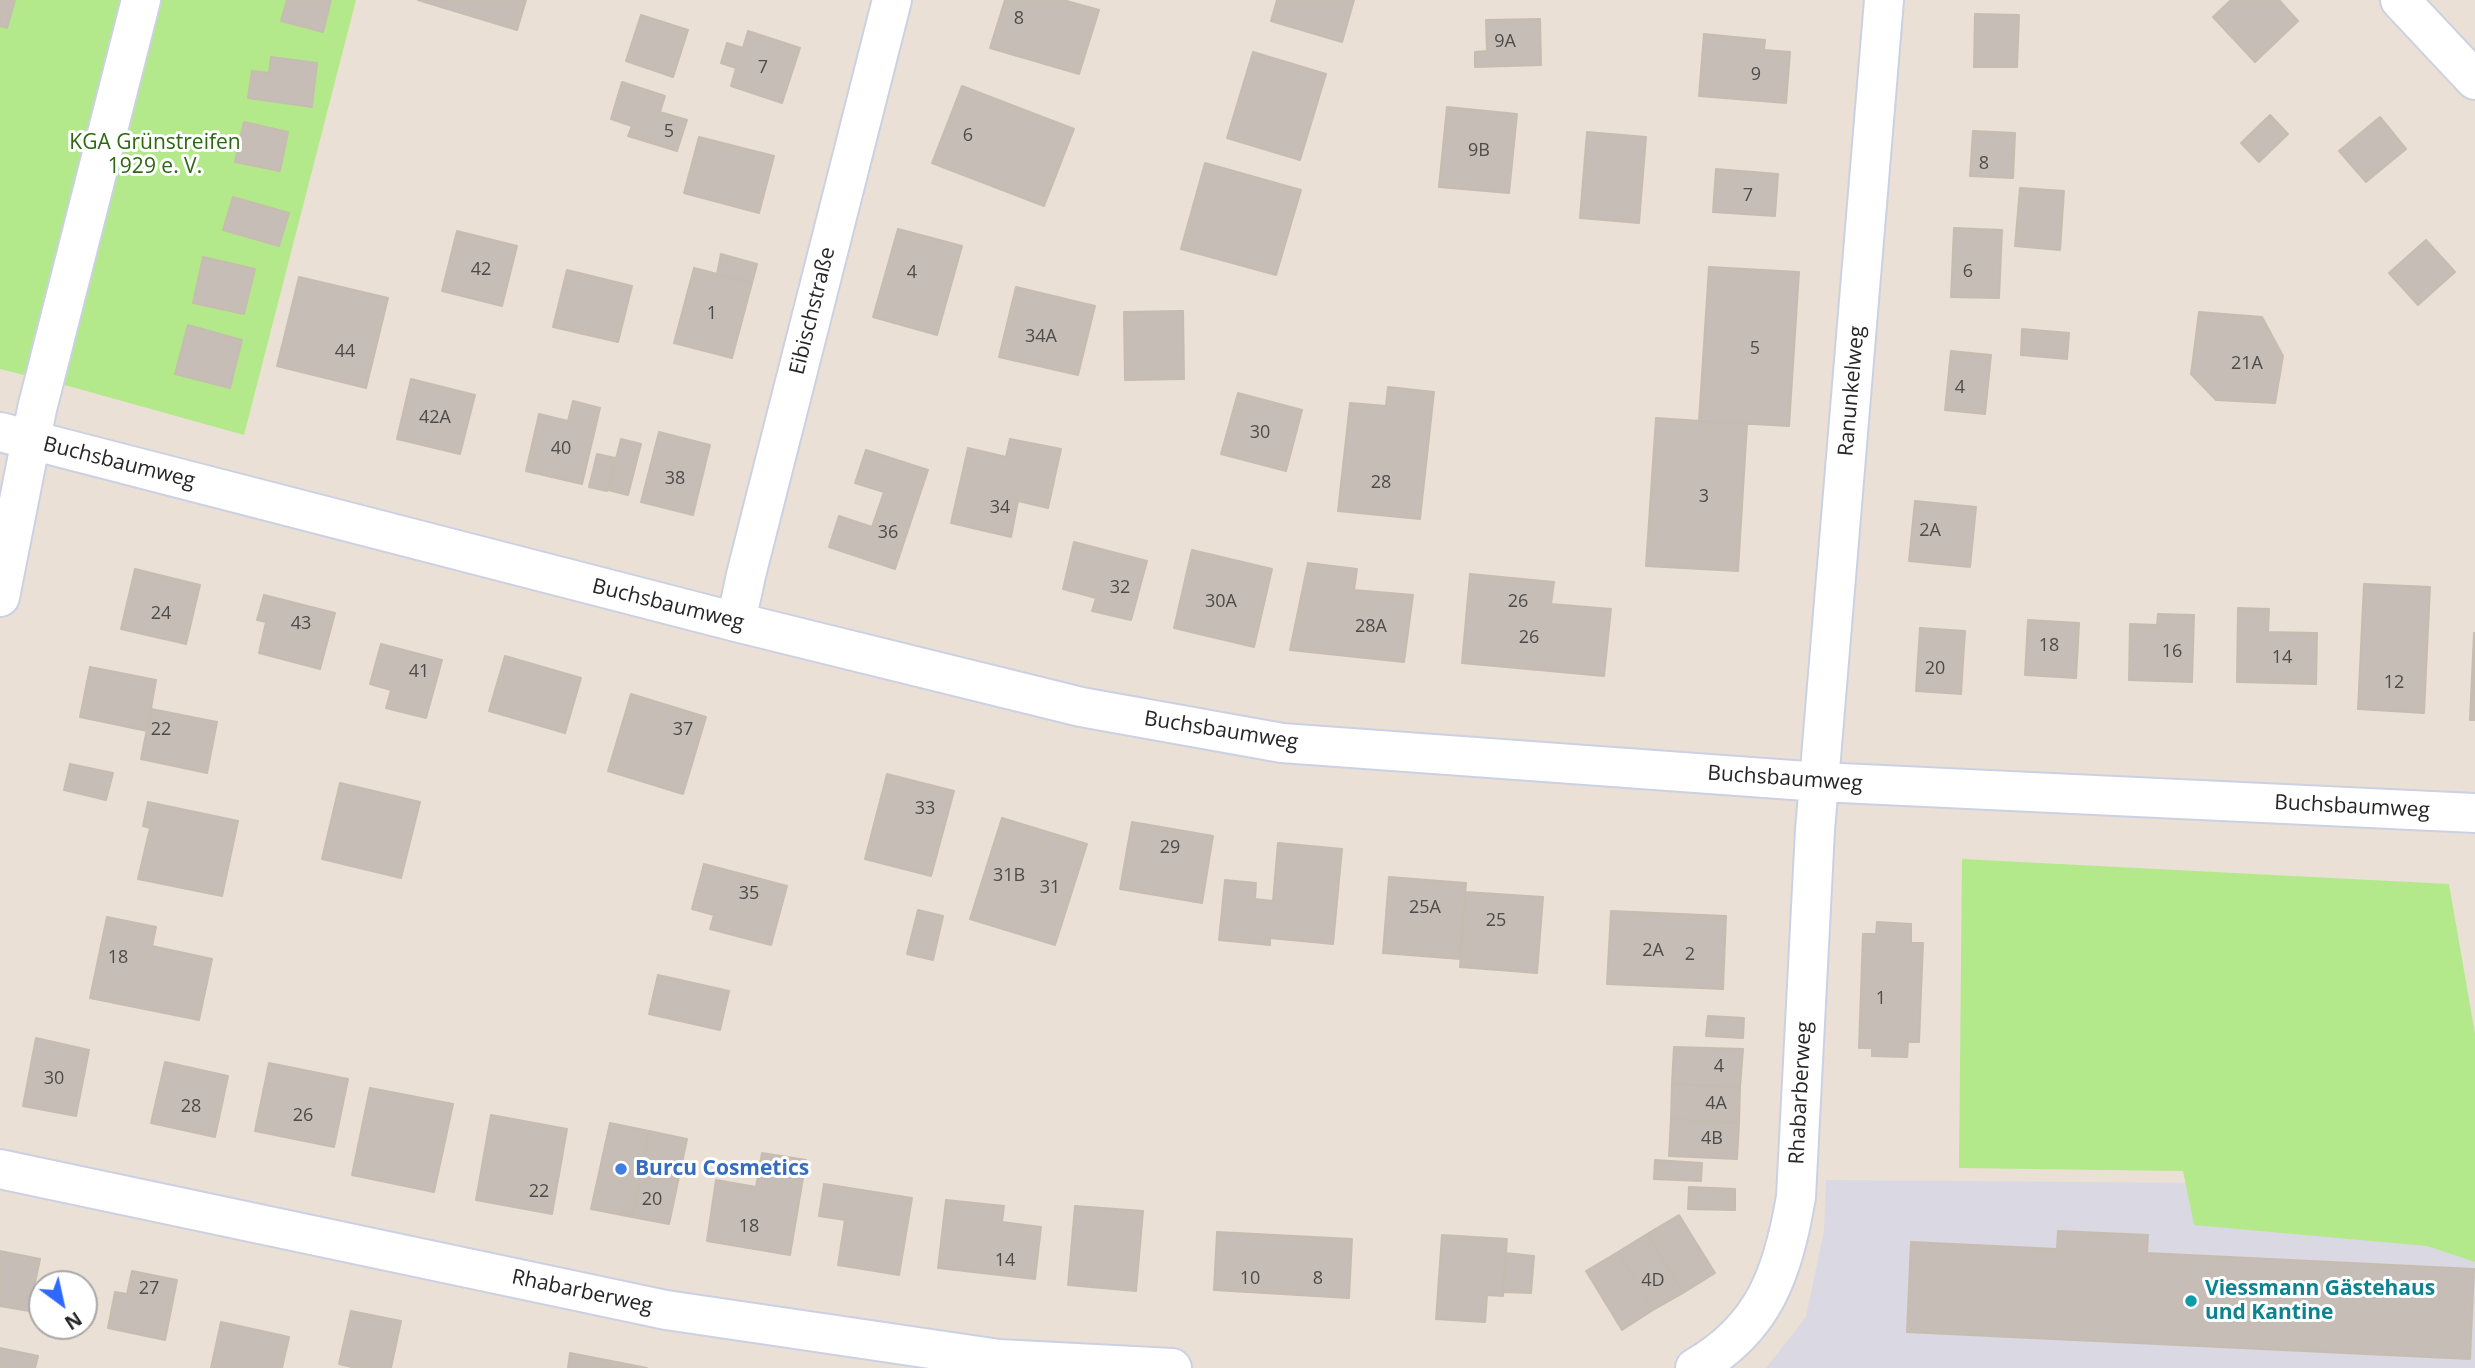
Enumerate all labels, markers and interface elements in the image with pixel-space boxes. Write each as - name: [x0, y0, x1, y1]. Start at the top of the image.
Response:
- house number: 8: [1014, 8, 1024, 30]
- house number: 9A: [1494, 31, 1516, 53]
- house number: 7: [758, 57, 768, 79]
- house number: 9: [1751, 64, 1761, 86]
- house number: 5: [664, 121, 674, 143]
- house number: 6: [963, 125, 973, 147]
- park label: KGA Grünstreifen 1929 e. V.: [69, 130, 241, 180]
- house number: 9B: [1468, 140, 1490, 162]
- house number: 8: [1979, 153, 1989, 175]
- house number: 7: [1743, 185, 1753, 207]
- street label: Eibischstraße: [785, 245, 841, 377]
- house number: 42: [471, 259, 491, 281]
- house number: 6: [1963, 261, 1973, 283]
- house number: 4: [907, 262, 917, 284]
- house number: 1: [707, 303, 717, 325]
- street label: Ranunkelweg: [1834, 325, 1870, 457]
- house number: 34A: [1025, 326, 1057, 348]
- house number: 5: [1750, 338, 1760, 360]
- house number: 44: [335, 341, 355, 363]
- house number: 21A: [2231, 353, 2263, 375]
- house number: 4: [1955, 377, 1965, 399]
- house number: 42A: [419, 407, 451, 429]
- house number: 30: [1250, 422, 1270, 444]
- street label: Buchsbaumweg: [40, 432, 198, 494]
- house number: 40: [551, 438, 571, 460]
- house number: 38: [665, 468, 685, 490]
- house number: 28: [1371, 472, 1391, 494]
- house number: 3: [1699, 486, 1709, 508]
- house number: 34: [990, 497, 1010, 519]
- house number: 2A: [1919, 520, 1941, 542]
- house number: 36: [878, 522, 898, 544]
- street label: Buchsbaumweg: [589, 574, 747, 636]
- house number: 32: [1110, 577, 1130, 599]
- house number: 30A: [1205, 591, 1237, 613]
- house number: 26: [1508, 591, 1528, 613]
- house number: 24: [151, 603, 171, 625]
- house number: 43: [291, 613, 311, 635]
- house number: 28A: [1355, 616, 1387, 638]
- house number: 26: [1519, 627, 1539, 649]
- house number: 18: [2039, 635, 2059, 657]
- house number: 16: [2162, 641, 2182, 663]
- house number: 14: [2272, 647, 2292, 669]
- house number: 20: [1925, 658, 1945, 680]
- house number: 41: [409, 661, 429, 683]
- house number: 12: [2384, 672, 2404, 694]
- street label: Buchsbaumweg: [1142, 706, 1300, 756]
- house number: 22: [151, 719, 171, 741]
- house number: 37: [673, 719, 693, 741]
- street label: Buchsbaumweg: [1706, 761, 1864, 797]
- street label: Buchsbaumweg: [2274, 790, 2430, 824]
- house number: 33: [915, 798, 935, 820]
- house number: 29: [1160, 837, 1180, 859]
- house number: 31B: [993, 865, 1025, 887]
- house number: 31: [1040, 877, 1060, 899]
- house number: 35: [739, 883, 759, 905]
- house number: 25A: [1409, 897, 1441, 919]
- house number: 25: [1486, 910, 1506, 932]
- house number: 2A: [1642, 940, 1664, 962]
- house number: 2: [1685, 944, 1695, 966]
- house number: 18: [108, 947, 128, 969]
- house number: 1: [1876, 988, 1886, 1010]
- street label: Rhabarberweg: [1785, 1021, 1817, 1165]
- house number: 4: [1714, 1056, 1724, 1078]
- house number: 30: [44, 1068, 64, 1090]
- house number: 4A: [1705, 1093, 1727, 1115]
- house number: 28: [181, 1096, 201, 1118]
- house number: 26: [293, 1105, 313, 1127]
- house number: 4B: [1701, 1128, 1723, 1150]
- place label: Burcu Cosmetics: [635, 1156, 809, 1182]
- marker: Burcu Cosmetics: [613, 1161, 629, 1177]
- house number: 22: [529, 1181, 549, 1203]
- house number: 20: [642, 1189, 662, 1211]
- house number: 18: [739, 1216, 759, 1238]
- house number: 14: [995, 1250, 1015, 1272]
- street label: Rhabarberweg: [509, 1265, 655, 1319]
- house number: 10: [1240, 1268, 1260, 1290]
- house number: 8: [1313, 1268, 1323, 1290]
- north arrow: [28, 1270, 98, 1340]
- house number: 4D: [1641, 1270, 1665, 1292]
- place label: Viessmann Gästehaus und Kantine: [2205, 1276, 2435, 1326]
- house number: 27: [139, 1278, 159, 1300]
- marker: Viessmann Gästehaus und Kantine: [2183, 1293, 2199, 1309]
- text: N: [60, 1306, 87, 1336]

